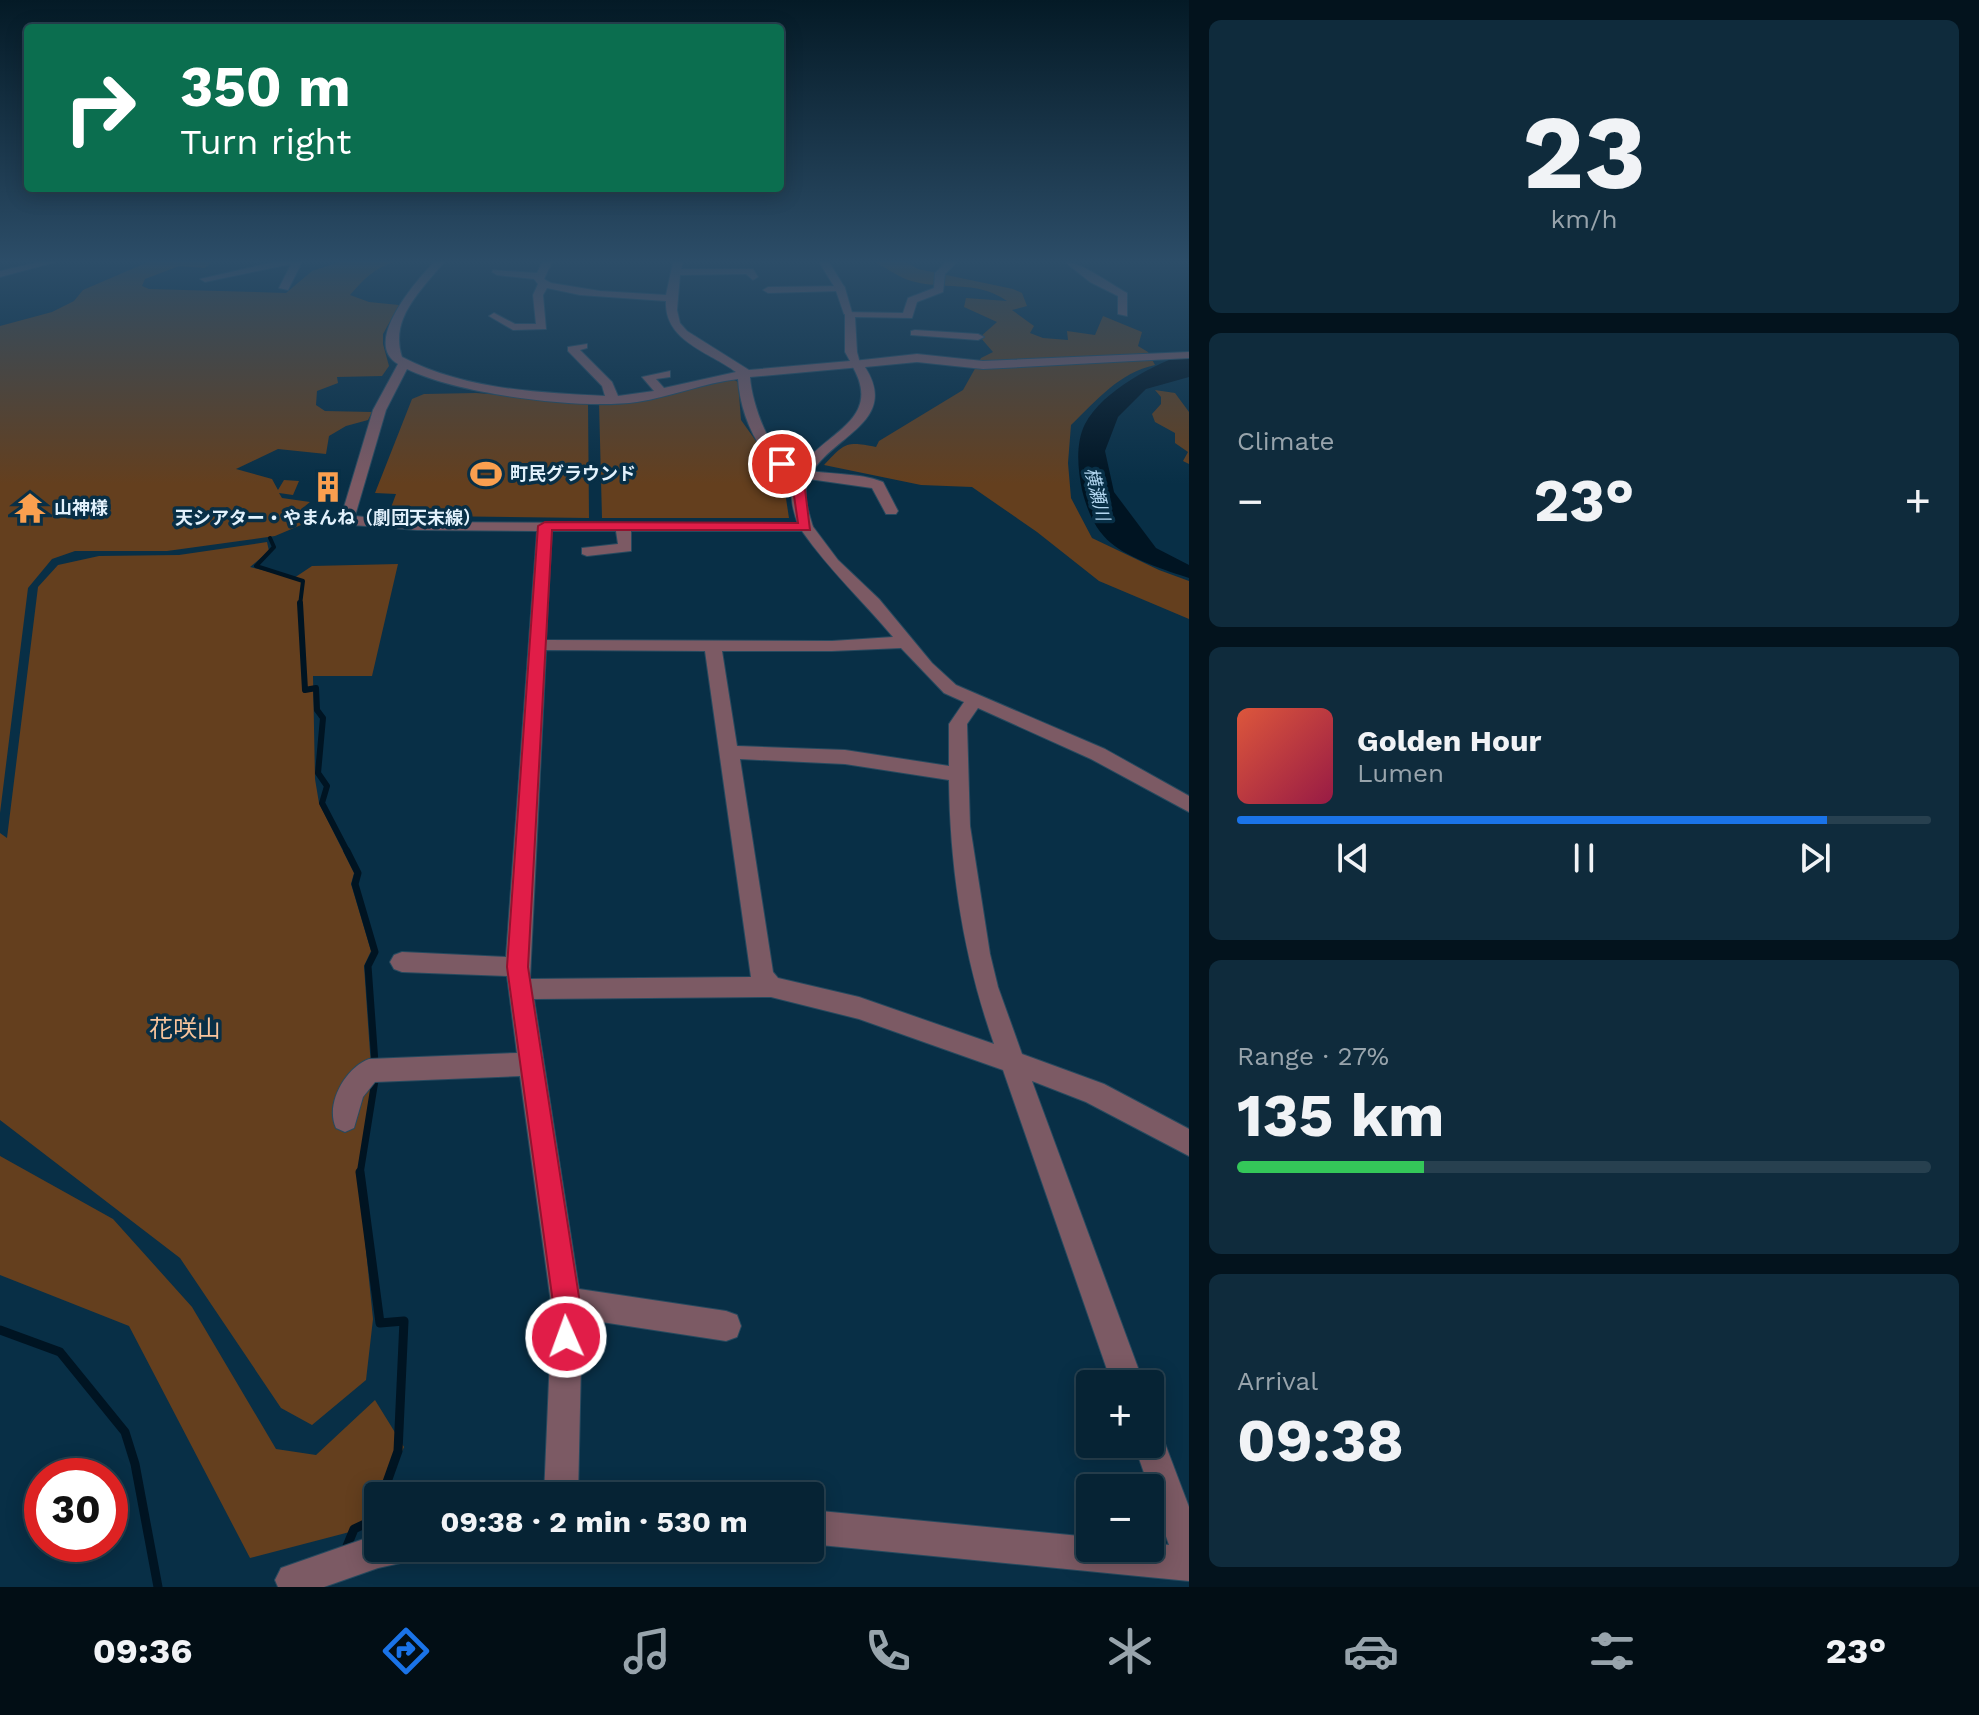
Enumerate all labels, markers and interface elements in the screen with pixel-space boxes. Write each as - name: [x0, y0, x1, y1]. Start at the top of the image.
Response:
- text: 350 m: [180, 54, 351, 120]
- icon: right: [48, 56, 152, 160]
- text: 23: [1522, 91, 1646, 213]
- text: Turn right: [180, 121, 351, 163]
- text: km/h: [1551, 204, 1617, 234]
- text: Climate: [1237, 426, 1335, 456]
- pin: [748, 430, 816, 498]
- icon: arrive: [760, 442, 804, 486]
- sports icon: 町民グラウンド: [469, 457, 503, 491]
- place label: 町民グラウンド: [510, 463, 636, 484]
- water label: 横瀬川: [1081, 465, 1115, 525]
- text: 23°: [1533, 465, 1635, 536]
- building icon: 天シアター・やまんね（劇団天末線）: [311, 470, 345, 504]
- text: −: [1237, 475, 1264, 527]
- text: +: [1904, 475, 1931, 527]
- temple icon: 山神様: [13, 491, 47, 525]
- place label: 山神様: [54, 497, 108, 518]
- place label: 天シアター・やまんね（劇団天末線）: [175, 507, 481, 528]
- text: Golden Hour: [1357, 723, 1541, 758]
- text: Lumen: [1357, 758, 1444, 788]
- icon: previous: [1331, 836, 1375, 880]
- icon: pause: [1562, 836, 1606, 880]
- icon: next: [1793, 836, 1837, 880]
- park label: 花咲山: [149, 1015, 221, 1043]
- text: Range · 27%: [1237, 1041, 1389, 1071]
- text: 135 km: [1237, 1080, 1444, 1151]
- position arrow: [524, 1295, 608, 1379]
- text: Arrival: [1237, 1366, 1318, 1396]
- map controls: [1076, 1370, 1164, 1562]
- button: +: [1076, 1370, 1164, 1458]
- text: 09:38: [1237, 1405, 1404, 1476]
- speed limit sign: 30: [24, 1458, 128, 1562]
- button: −: [1076, 1474, 1164, 1562]
- text: 09:38 · 2 min · 530 m: [440, 1504, 748, 1539]
- icon: directions: [378, 1623, 434, 1679]
- icon: music: [619, 1623, 675, 1679]
- icon: phone: [860, 1623, 916, 1679]
- icon: climate: [1102, 1623, 1158, 1679]
- icon: car: [1343, 1623, 1399, 1679]
- icon: filters: [1584, 1623, 1640, 1679]
- text: 09:36: [93, 1630, 192, 1672]
- text: 23°: [1826, 1630, 1886, 1672]

